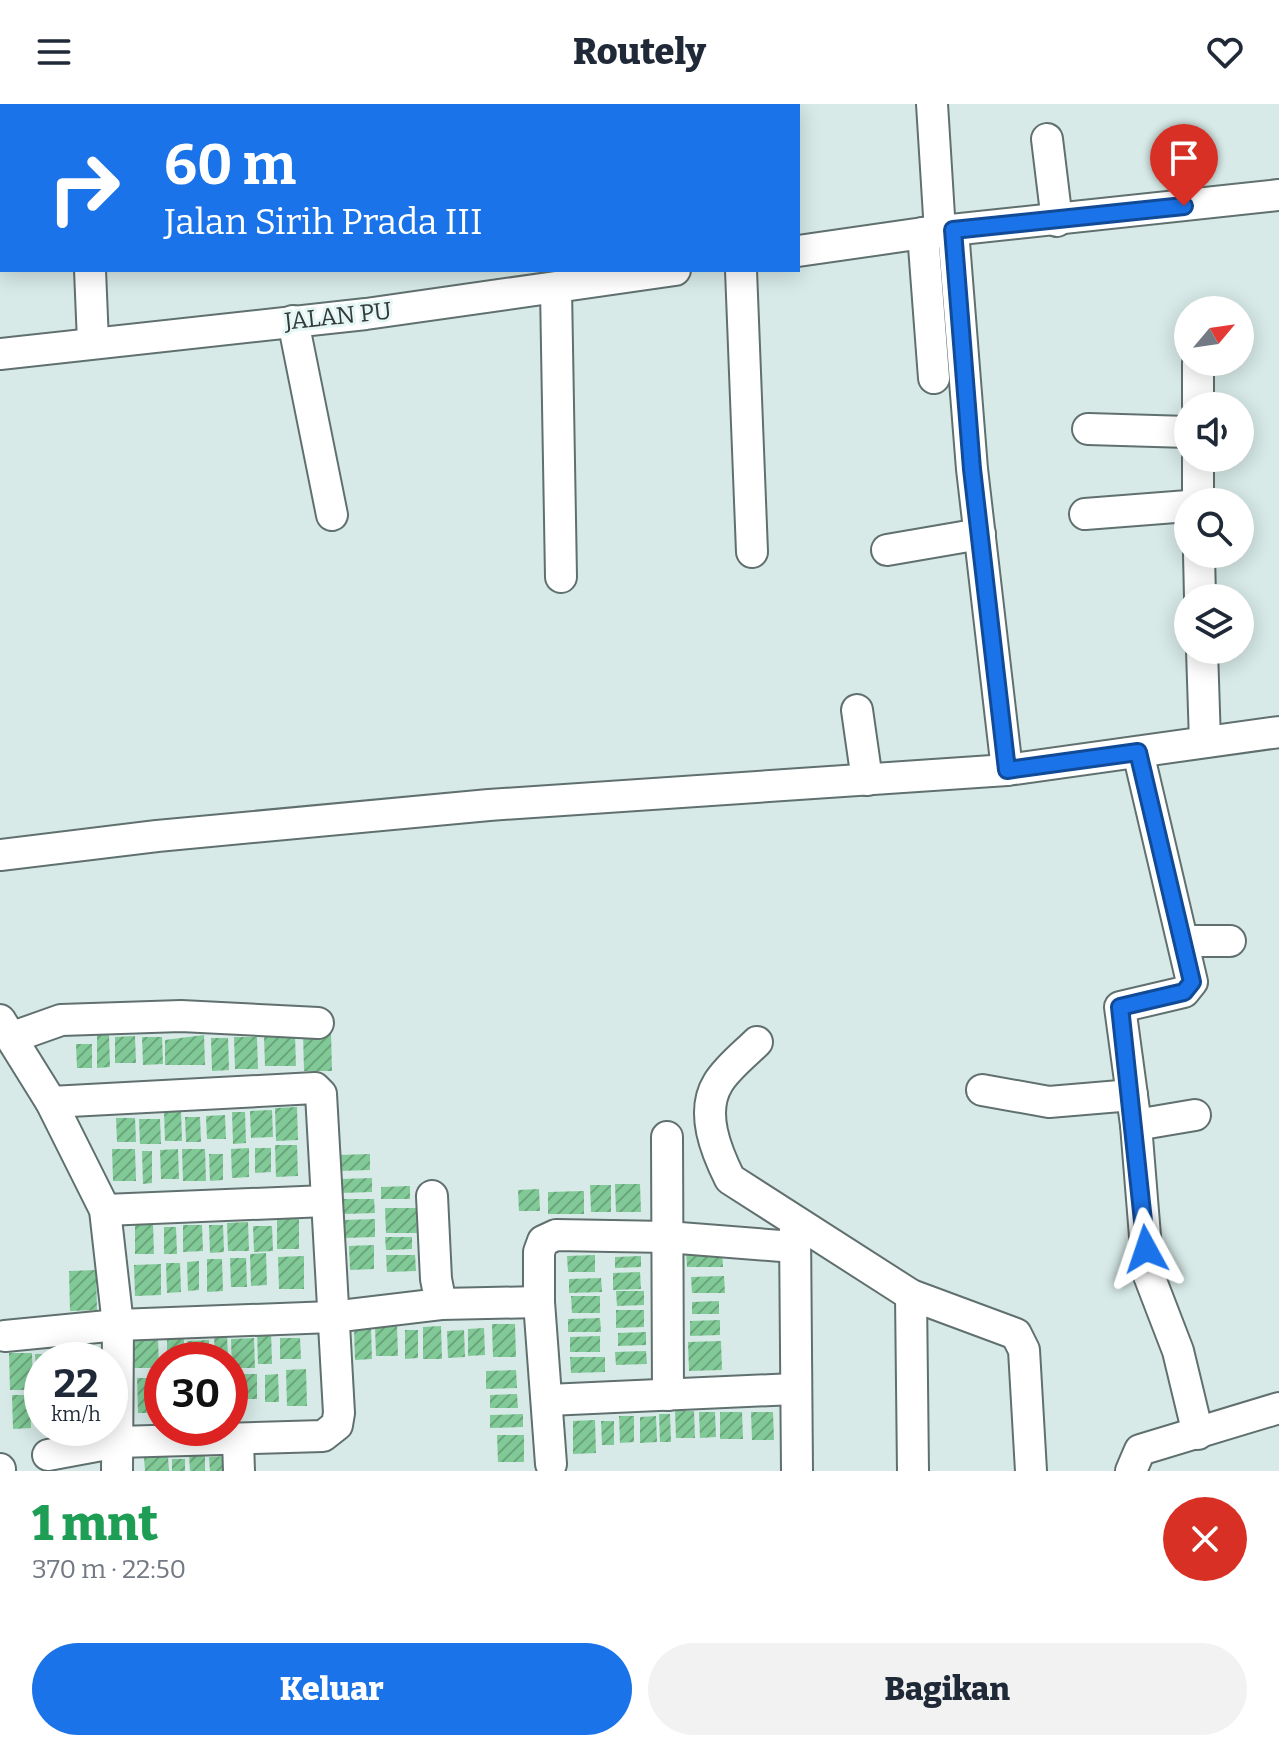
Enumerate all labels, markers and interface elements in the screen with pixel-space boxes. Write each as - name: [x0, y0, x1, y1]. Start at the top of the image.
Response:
- icon: menu: [32, 30, 76, 74]
- text: Routely: [573, 30, 706, 74]
- icon: heart: [1203, 30, 1247, 74]
- pin: [1150, 124, 1218, 206]
- text: 60 m: [164, 132, 296, 199]
- icon: right: [32, 136, 136, 240]
- icon: arrive: [1162, 136, 1206, 180]
- text: Jalan Sirih Prada III: [164, 200, 483, 244]
- street label: JALAN PU: [282, 296, 393, 336]
- north arrow: [1174, 296, 1254, 376]
- map controls: [1174, 296, 1254, 664]
- button: sound: [1174, 392, 1254, 472]
- button: search: [1174, 488, 1254, 568]
- button: layers: [1174, 584, 1254, 664]
- position arrow: [1104, 1207, 1188, 1291]
- speed limit sign: 30: [144, 1342, 248, 1446]
- text: 22: [53, 1360, 99, 1408]
- text: km/h: [51, 1402, 101, 1426]
- text: 1 mnt: [32, 1495, 158, 1553]
- button: close: [1163, 1497, 1247, 1581]
- text: 370 m · 22:50: [32, 1554, 186, 1585]
- button: Keluar: [32, 1643, 632, 1735]
- button: Bagikan: [648, 1643, 1247, 1735]

